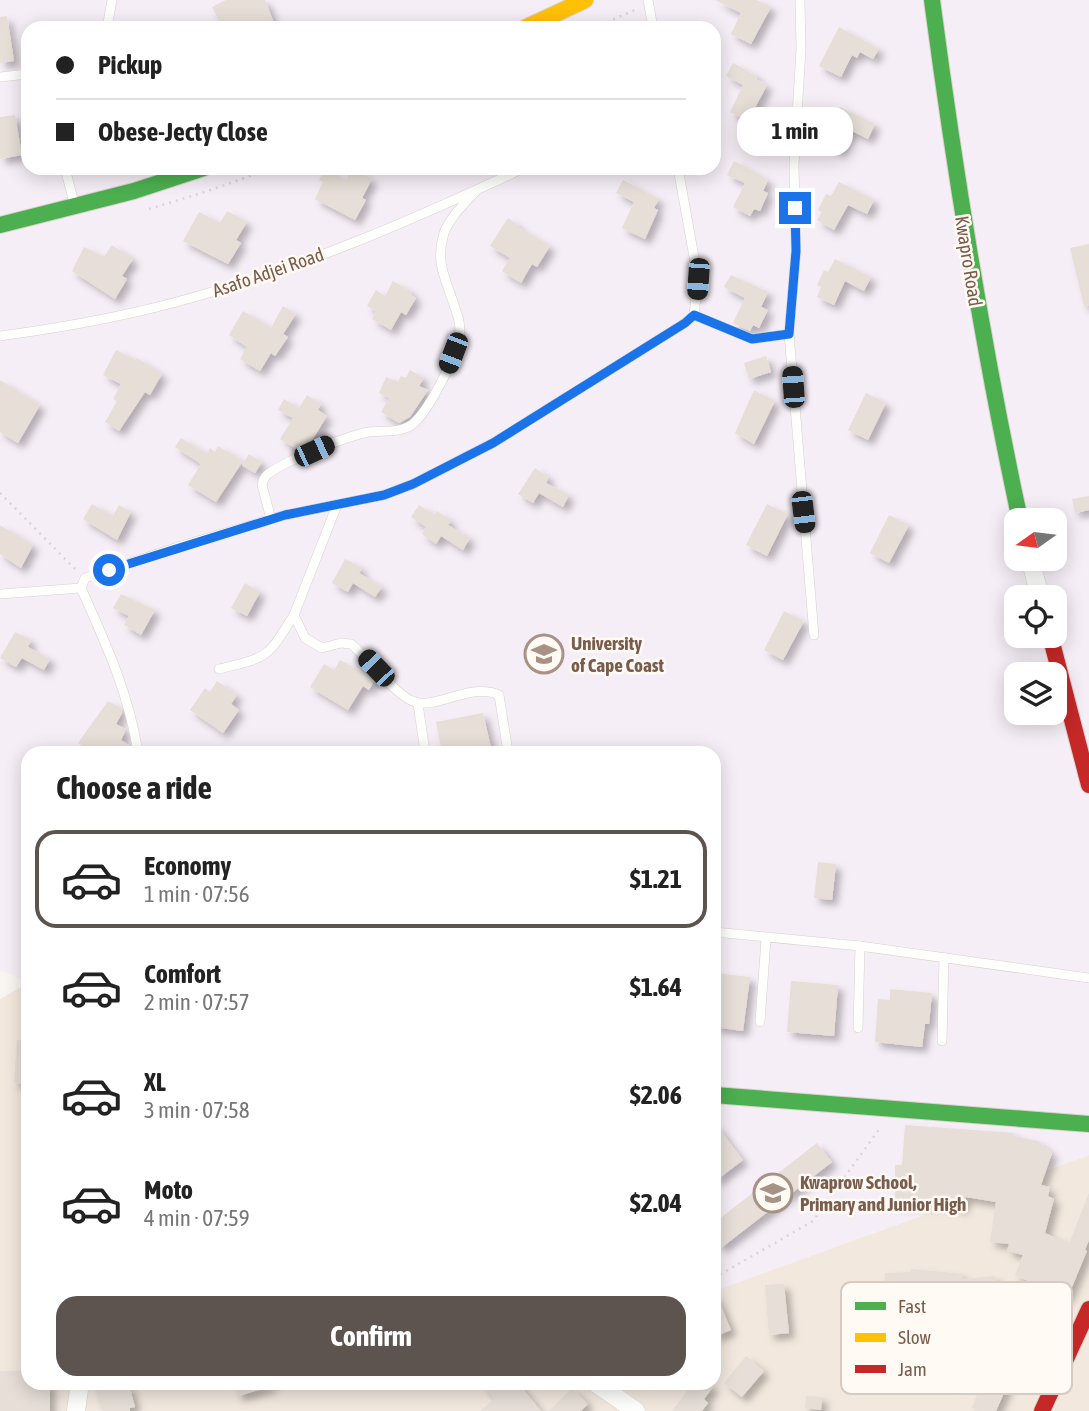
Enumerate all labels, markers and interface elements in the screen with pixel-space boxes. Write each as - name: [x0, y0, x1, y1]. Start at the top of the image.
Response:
- text: Pickup: [98, 50, 162, 80]
- callout: 1 min: [737, 106, 853, 156]
- text: Obese-Jecty Close: [98, 117, 268, 147]
- text: 1 min: [772, 118, 818, 144]
- route end: [779, 192, 811, 224]
- street label: Kwapro Road: [951, 214, 987, 308]
- street label: Asafo Adjei Road: [209, 243, 327, 301]
- car: [687, 257, 710, 301]
- car: [436, 330, 471, 376]
- car: [782, 365, 805, 409]
- car: [291, 433, 338, 469]
- car: [791, 490, 816, 534]
- north arrow: [1004, 508, 1068, 570]
- map controls: [1004, 508, 1067, 725]
- route start: [93, 554, 125, 586]
- button: locate: [1004, 585, 1067, 648]
- place label: University of Cape Coast: [571, 632, 664, 676]
- school or university icon: University of Cape Coast: [523, 633, 565, 675]
- car: [354, 646, 399, 690]
- button: layers: [1004, 662, 1067, 725]
- text: Choose a ride: [56, 769, 212, 806]
- icon: car: [60, 848, 123, 911]
- text: Economy: [144, 851, 231, 881]
- text: $1.21: [630, 864, 682, 894]
- text: 1 min · 07:56: [144, 881, 250, 907]
- icon: car: [60, 956, 123, 1019]
- text: Comfort: [144, 959, 221, 989]
- text: $1.64: [630, 972, 682, 1002]
- text: 2 min · 07:57: [144, 989, 250, 1015]
- icon: car: [60, 1064, 123, 1127]
- text: XL: [144, 1067, 166, 1097]
- text: $2.06: [630, 1080, 682, 1110]
- text: 3 min · 07:58: [144, 1097, 250, 1123]
- place label: Kwaprow School, Primary and Junior High: [800, 1171, 966, 1215]
- icon: car: [60, 1172, 123, 1235]
- school or university icon: Kwaprow School, Primary and Junior High: [752, 1172, 794, 1214]
- text: Moto: [144, 1175, 193, 1205]
- text: $2.04: [630, 1188, 682, 1218]
- text: 4 min · 07:59: [144, 1205, 250, 1231]
- legend: [841, 1282, 1072, 1394]
- text: Fast: [898, 1295, 926, 1317]
- button: Confirm: [56, 1296, 686, 1376]
- text: Slow: [898, 1326, 932, 1348]
- text: Jam: [898, 1358, 927, 1380]

